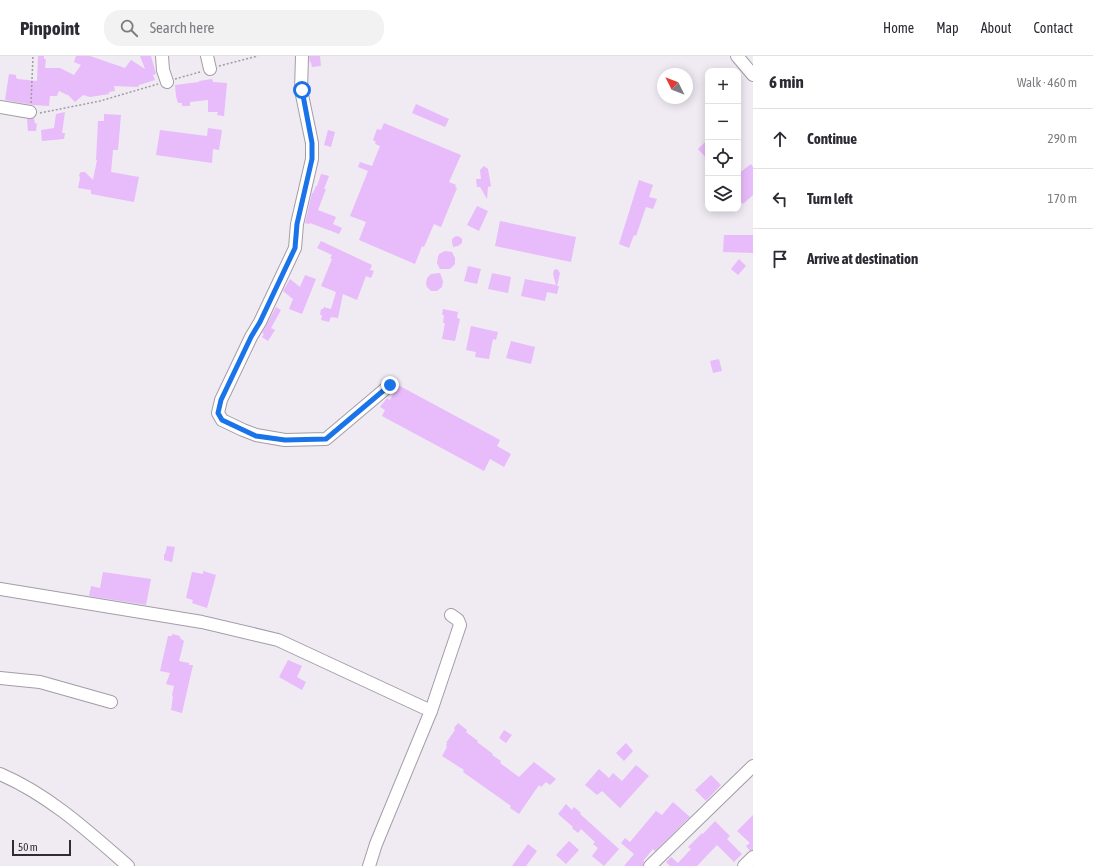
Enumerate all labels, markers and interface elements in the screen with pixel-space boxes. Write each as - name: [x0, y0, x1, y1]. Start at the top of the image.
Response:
- search box: [104, 10, 384, 46]
- text: Pinpoint: [20, 17, 80, 39]
- icon: search: [118, 17, 140, 39]
- text: Search here: [150, 19, 214, 36]
- text: Home: [883, 20, 914, 36]
- text: Map: [936, 20, 959, 36]
- text: About: [981, 20, 1012, 36]
- text: Contact: [1034, 20, 1073, 36]
- north arrow: [657, 68, 693, 104]
- map controls: [705, 68, 741, 212]
- button: +: [705, 68, 741, 104]
- text: 6 min: [769, 72, 804, 92]
- text: Walk · 460 m: [1017, 75, 1077, 90]
- route start: [293, 81, 311, 99]
- button: −: [705, 104, 741, 140]
- icon: ahead: [769, 128, 791, 150]
- text: Continue: [807, 130, 857, 147]
- text: 290 m: [1048, 131, 1077, 146]
- button: locate: [705, 140, 741, 176]
- button: layers: [705, 176, 741, 212]
- icon: left: [769, 188, 791, 210]
- text: Turn left: [807, 190, 853, 207]
- text: 170 m: [1048, 191, 1077, 206]
- icon: arrive: [769, 248, 791, 270]
- text: Arrive at destination: [807, 250, 918, 267]
- route end: [381, 376, 399, 394]
- scale bar: [12, 838, 71, 857]
- text: 50 m: [18, 841, 38, 853]

